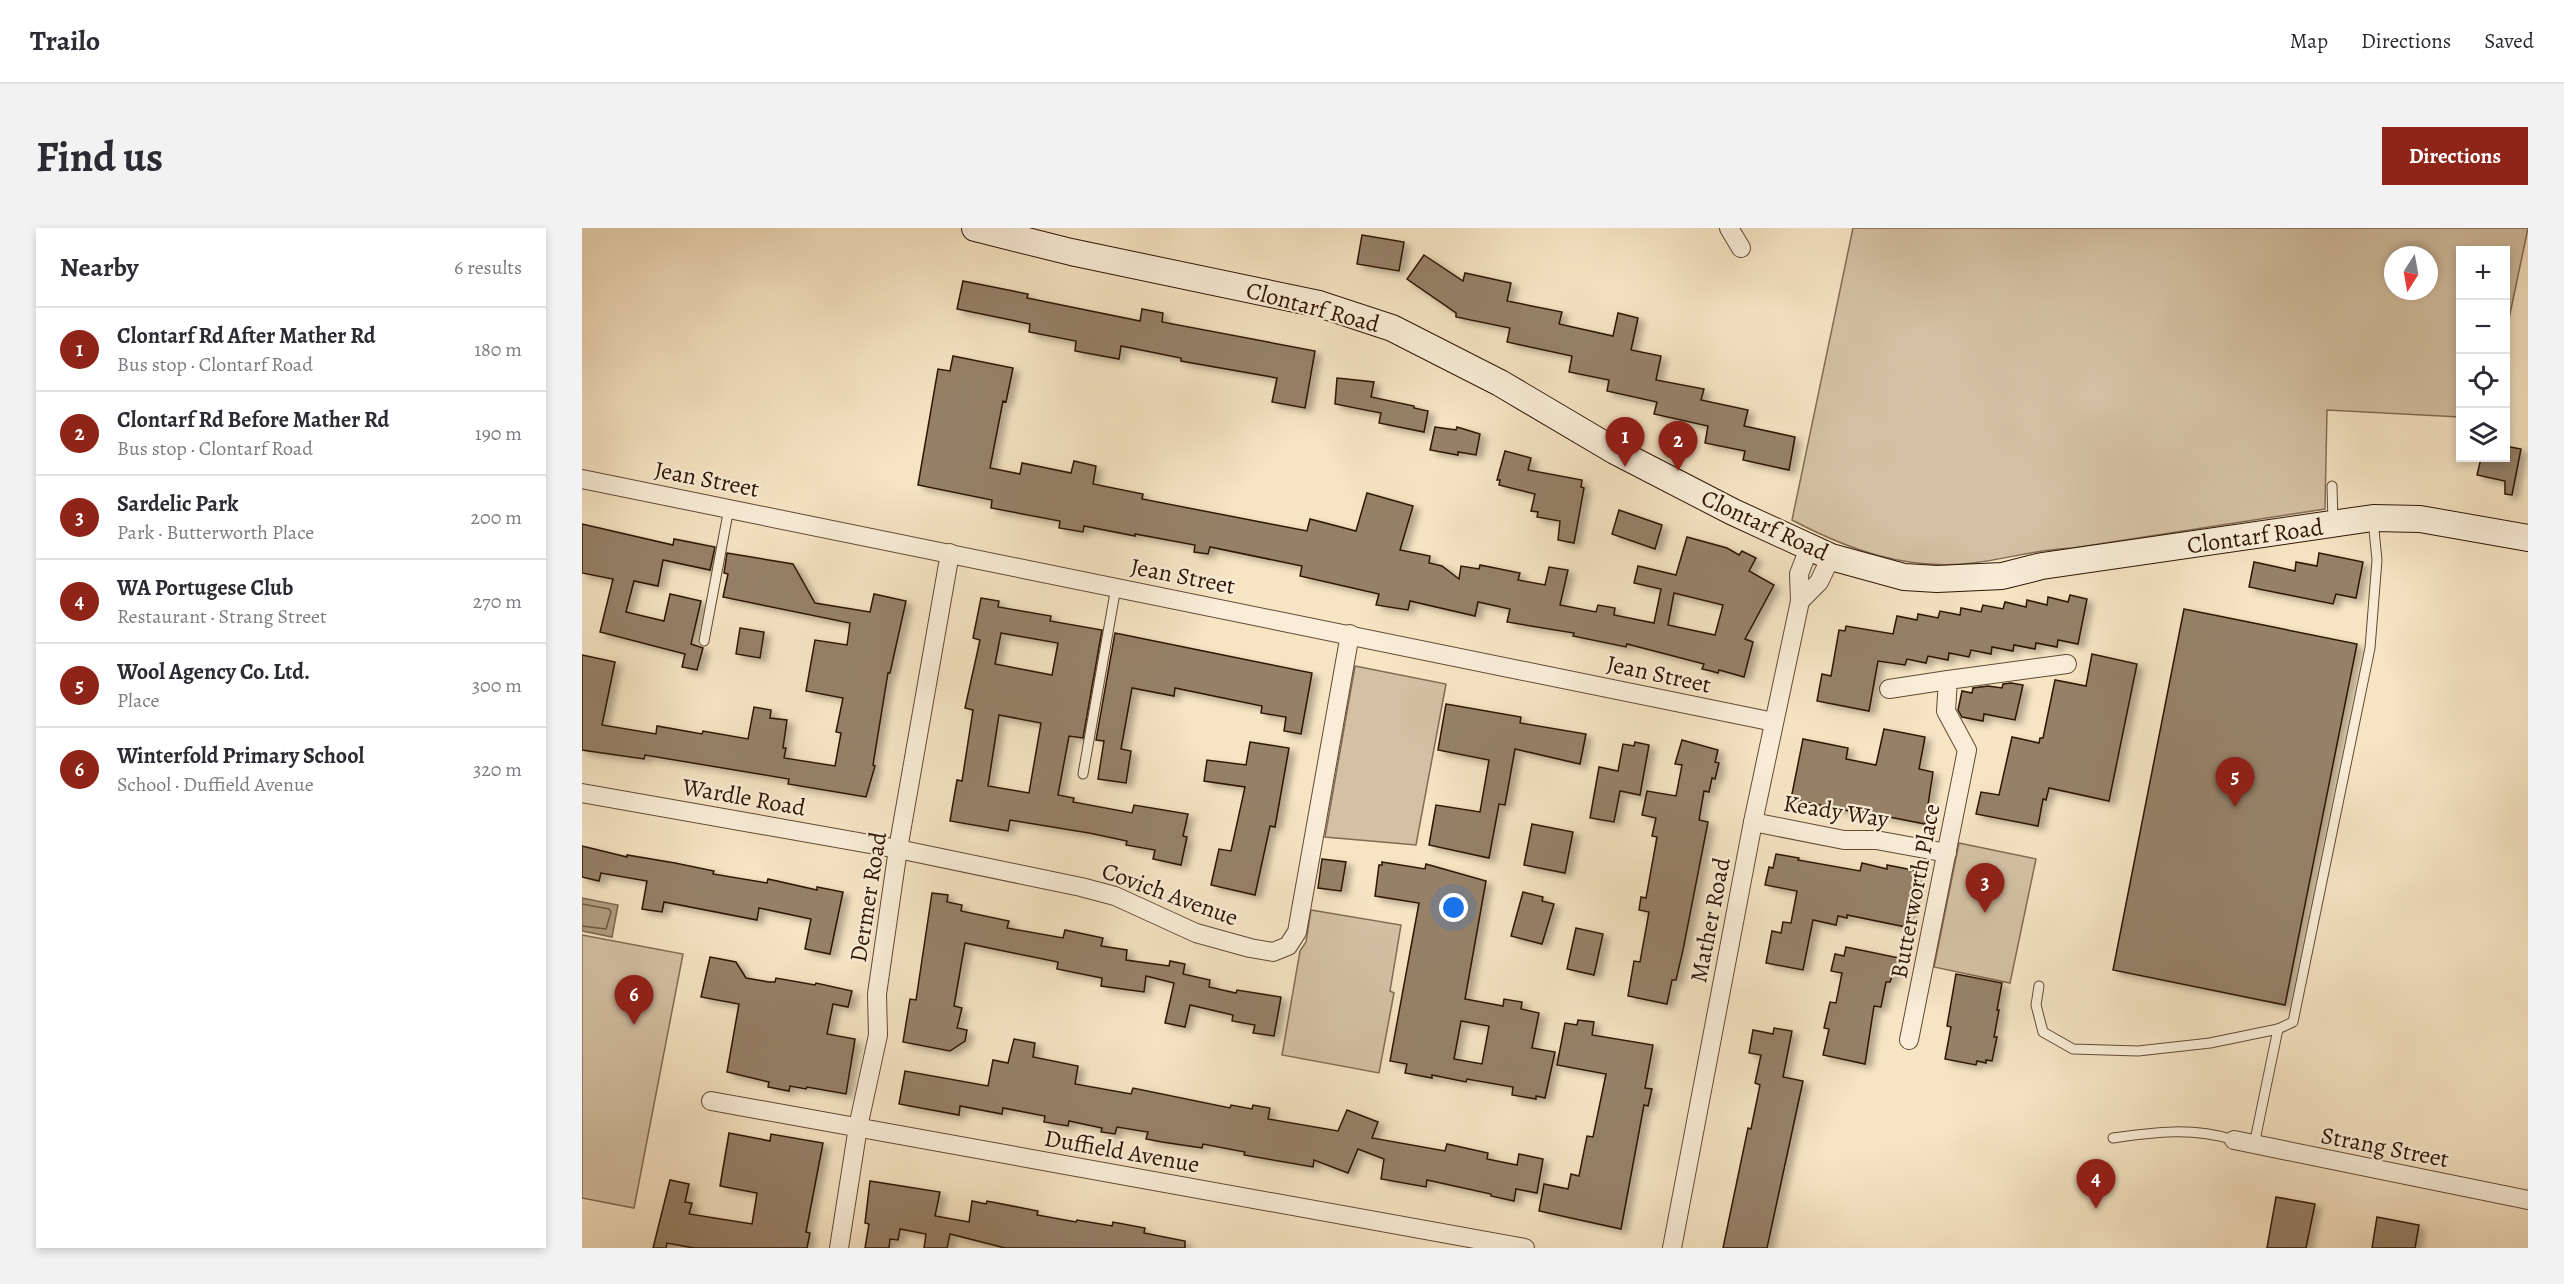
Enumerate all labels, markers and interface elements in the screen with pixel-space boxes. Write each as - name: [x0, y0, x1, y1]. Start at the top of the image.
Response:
- text: Trailo: [30, 22, 100, 60]
- text: Map: [2290, 27, 2328, 55]
- text: Directions: [2361, 27, 2451, 55]
- text: Saved: [2484, 27, 2534, 55]
- button: Directions: [2382, 127, 2528, 185]
- text: Find us: [36, 128, 163, 185]
- north arrow: [2384, 246, 2438, 300]
- map controls: [2456, 246, 2510, 462]
- button: +: [2456, 246, 2510, 300]
- text: Nearby: [60, 250, 139, 285]
- text: 6 results: [454, 254, 522, 281]
- street label: Clontarf Road: [1243, 274, 1383, 340]
- button: −: [2456, 300, 2510, 354]
- text: Clontarf Rd After Mather Rd: [117, 321, 375, 351]
- text: 1: [76, 336, 83, 363]
- text: 180 m: [474, 336, 522, 363]
- text: Bus stop · Clontarf Road: [117, 351, 313, 378]
- button: locate: [2456, 354, 2510, 408]
- text: Clontarf Rd Before Mather Rd: [117, 405, 389, 435]
- button: layers: [2456, 408, 2510, 462]
- pin: 1: [1606, 418, 1644, 467]
- text: 2: [75, 420, 84, 447]
- text: 190 m: [475, 420, 522, 447]
- pin: 2: [1658, 422, 1698, 471]
- text: Bus stop · Clontarf Road: [117, 435, 313, 462]
- street label: Jean Street: [652, 453, 762, 505]
- street label: Clontarf Road: [1696, 482, 1834, 568]
- text: Sardelic Park: [117, 489, 238, 519]
- text: 3: [75, 504, 84, 531]
- text: 200 m: [471, 504, 522, 531]
- street label: Clontarf Road: [2185, 511, 2325, 561]
- text: Park · Butterworth Place: [117, 519, 314, 546]
- street label: Jean Street: [1128, 550, 1238, 602]
- text: WA Portugese Club: [117, 573, 293, 603]
- text: 4: [75, 588, 84, 615]
- text: 270 m: [473, 588, 522, 615]
- text: Restaurant · Strang Street: [117, 603, 327, 630]
- street label: Jean Street: [1604, 647, 1714, 701]
- text: Wool Agency Co. Ltd.: [117, 657, 310, 687]
- text: 5: [75, 672, 84, 699]
- text: 300 m: [472, 672, 522, 699]
- text: Place: [117, 687, 159, 714]
- text: Winterfold Primary School: [117, 741, 364, 771]
- text: 6: [75, 756, 84, 783]
- text: 320 m: [473, 756, 522, 783]
- pin: 5: [2216, 758, 2254, 807]
- street label: Wardle Road: [679, 770, 808, 824]
- text: School · Duffield Avenue: [117, 771, 314, 798]
- street label: Keady Way: [1781, 787, 1891, 835]
- street label: Butterworth Place: [1882, 801, 1948, 981]
- street label: Dermer Road: [842, 829, 894, 964]
- street label: Covich Avenue: [1097, 855, 1243, 933]
- street label: Mather Road: [1682, 855, 1738, 985]
- pin: 3: [1966, 864, 2004, 913]
- your location: [1439, 893, 1468, 922]
- pin: 6: [614, 976, 654, 1025]
- street label: Strang Street: [2318, 1119, 2452, 1175]
- street label: Duffield Avenue: [1042, 1122, 1202, 1180]
- pin: 4: [2076, 1160, 2116, 1209]

